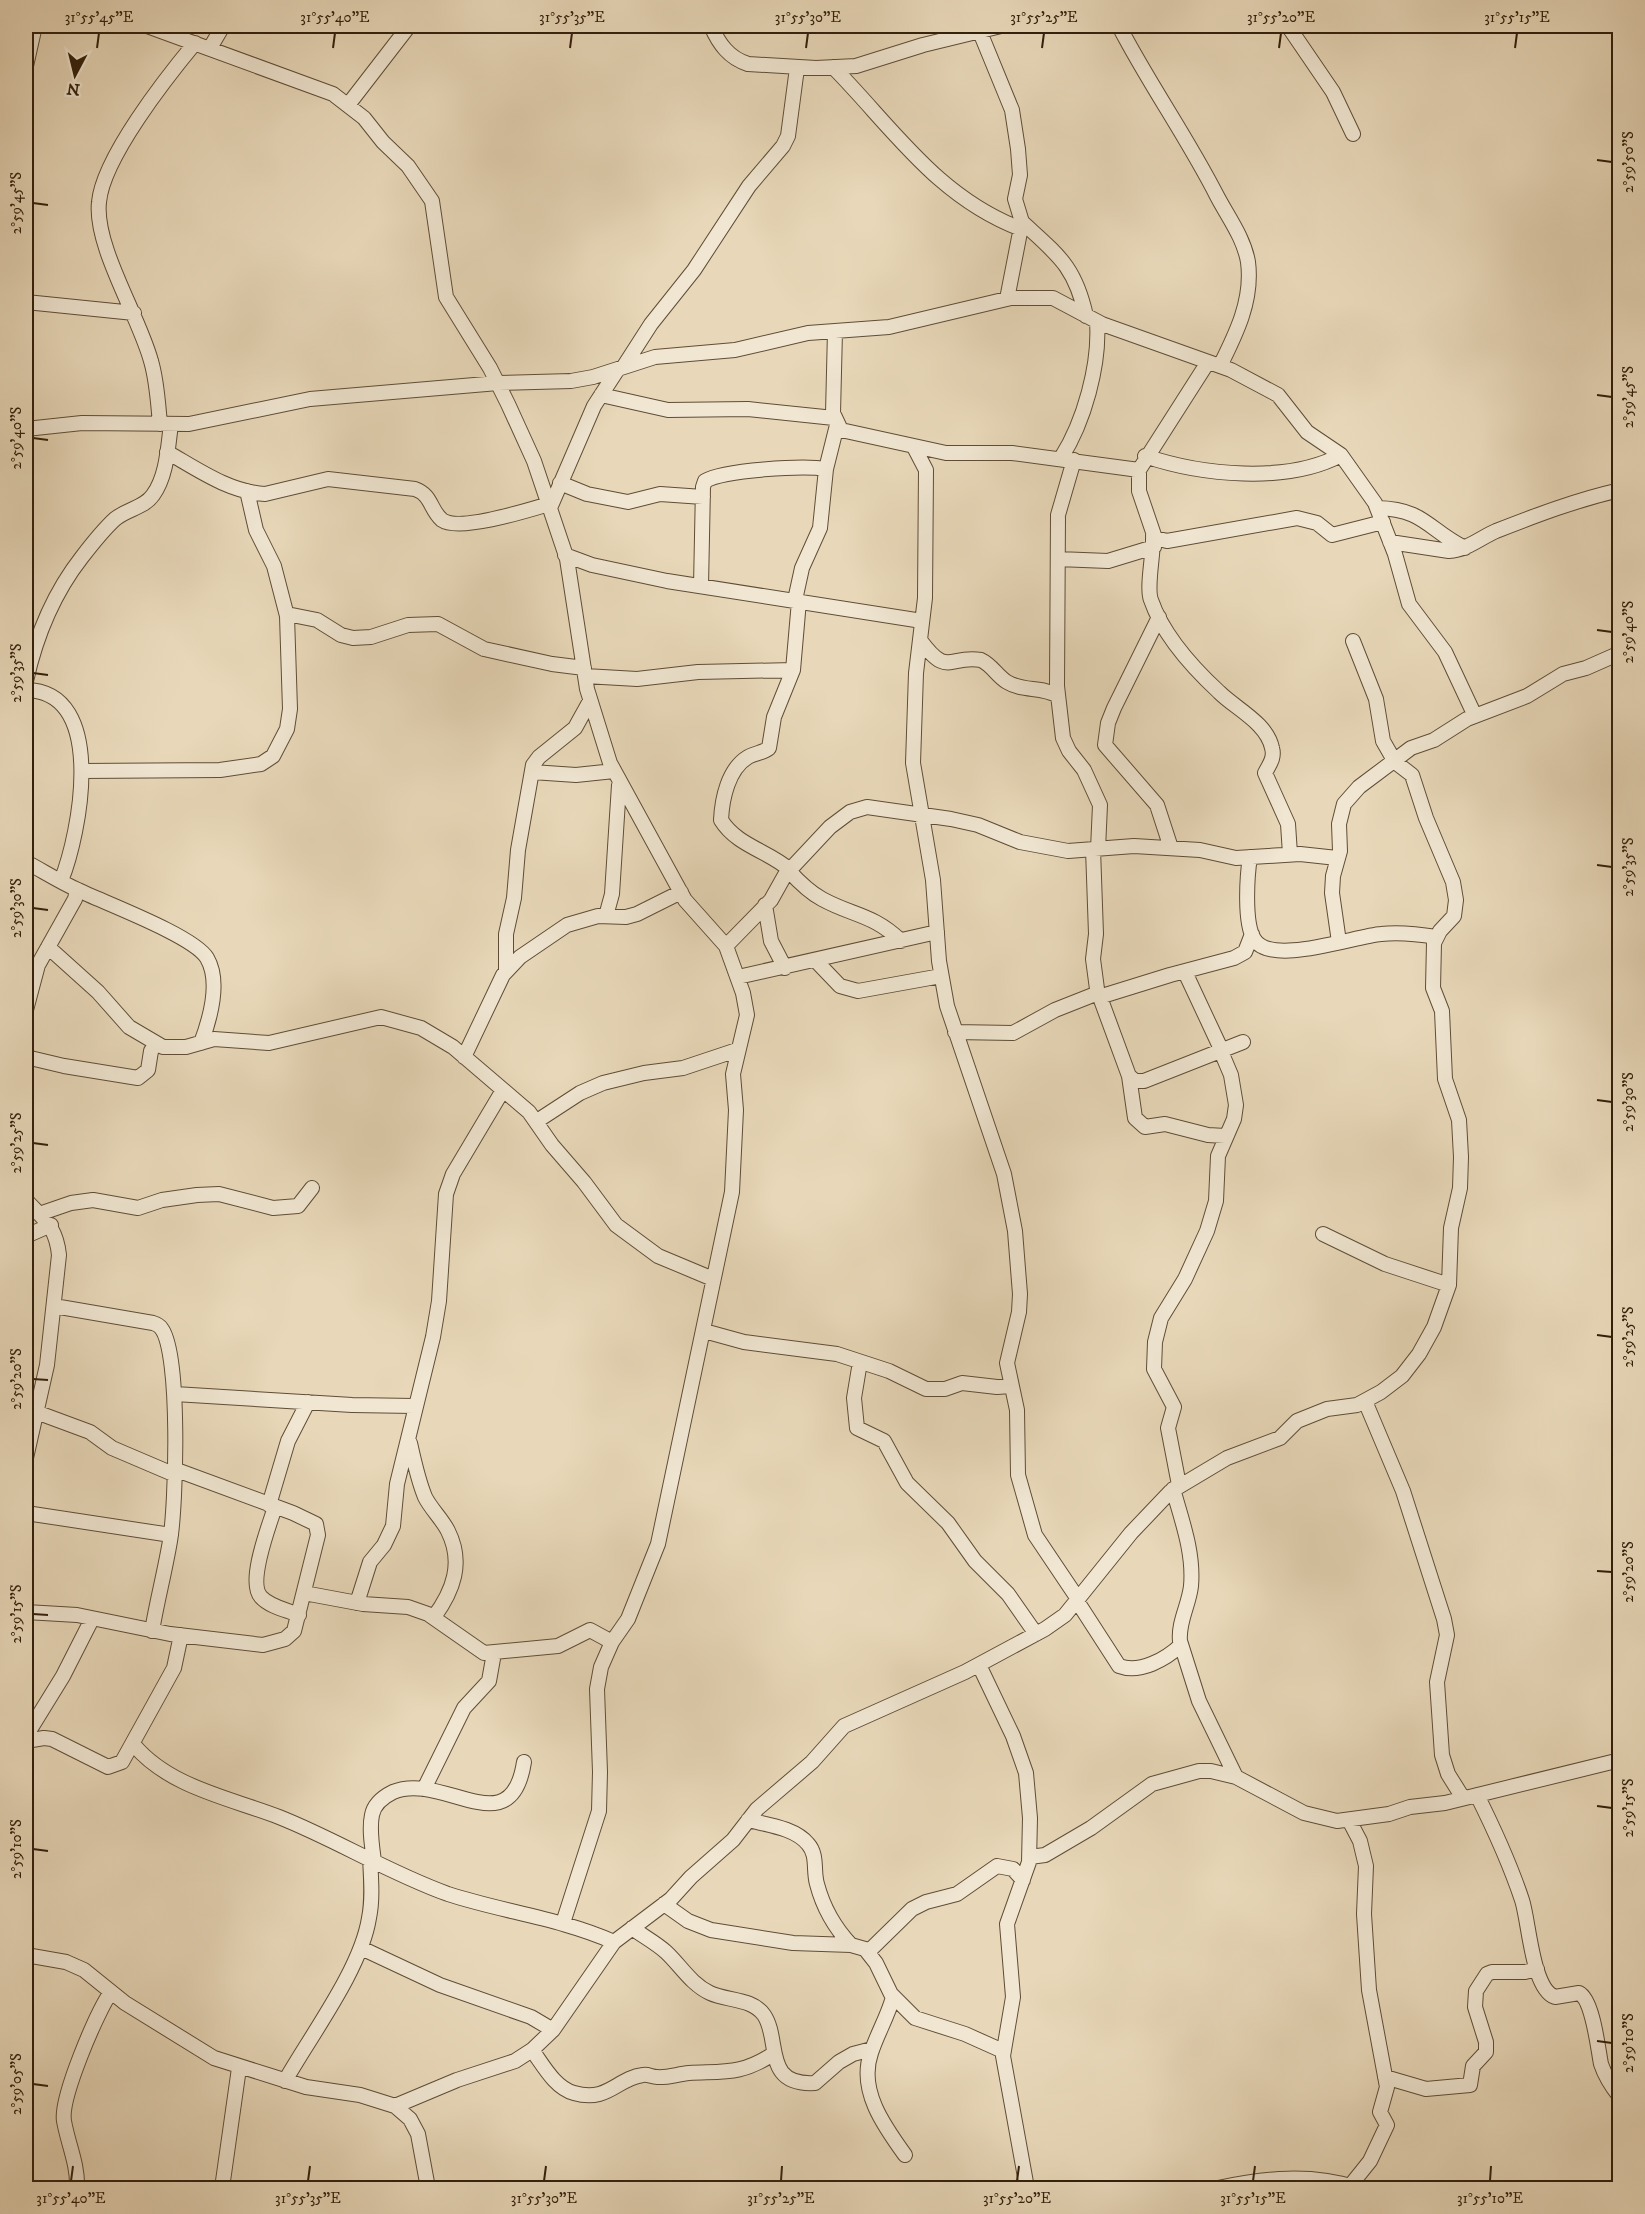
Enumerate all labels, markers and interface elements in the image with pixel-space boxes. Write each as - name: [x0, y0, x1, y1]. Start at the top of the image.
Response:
- text: 31°55'45"E: [65, 8, 134, 27]
- text: 31°55'40"E: [300, 8, 370, 27]
- text: 31°55'35"E: [539, 8, 605, 27]
- text: 31°55'30"E: [775, 8, 842, 27]
- text: 31°55'25"E: [1010, 8, 1078, 27]
- text: 31°55'20"E: [1247, 8, 1315, 27]
- text: 31°55'15"E: [1484, 8, 1550, 27]
- north arrow: [45, 45, 105, 105]
- text: N: [66, 78, 81, 100]
- text: 2°59'50"S: [1619, 131, 1638, 193]
- text: 2°59'45"S: [7, 172, 26, 234]
- text: 2°59'45"S: [1619, 366, 1638, 428]
- text: 2°59'40"S: [7, 406, 26, 469]
- text: 2°59'40"S: [1619, 600, 1638, 663]
- text: 2°59'35"S: [7, 643, 26, 703]
- text: 2°59'35"S: [1619, 837, 1638, 897]
- text: 2°59'30"S: [7, 878, 26, 938]
- text: 2°59'30"S: [1619, 1072, 1638, 1132]
- text: 2°59'25"S: [7, 1112, 26, 1174]
- text: 2°59'25"S: [1619, 1306, 1638, 1368]
- text: 2°59'20"S: [7, 1348, 26, 1410]
- text: 2°59'20"S: [1619, 1541, 1638, 1603]
- text: 2°59'15"S: [7, 1584, 26, 1644]
- text: 2°59'15"S: [1619, 1778, 1638, 1838]
- text: 2°59'10"S: [7, 1819, 26, 1879]
- text: 2°59'10"S: [1619, 2013, 1638, 2073]
- text: 2°59'05"S: [7, 2053, 26, 2115]
- text: 31°55'40"E: [36, 2189, 106, 2208]
- text: 31°55'35"E: [275, 2189, 341, 2208]
- text: 31°55'30"E: [511, 2189, 578, 2208]
- text: 31°55'25"E: [747, 2189, 815, 2208]
- text: 31°55'20"E: [983, 2189, 1051, 2208]
- text: 31°55'15"E: [1220, 2189, 1286, 2208]
- text: 31°55'10"E: [1457, 2189, 1524, 2208]

